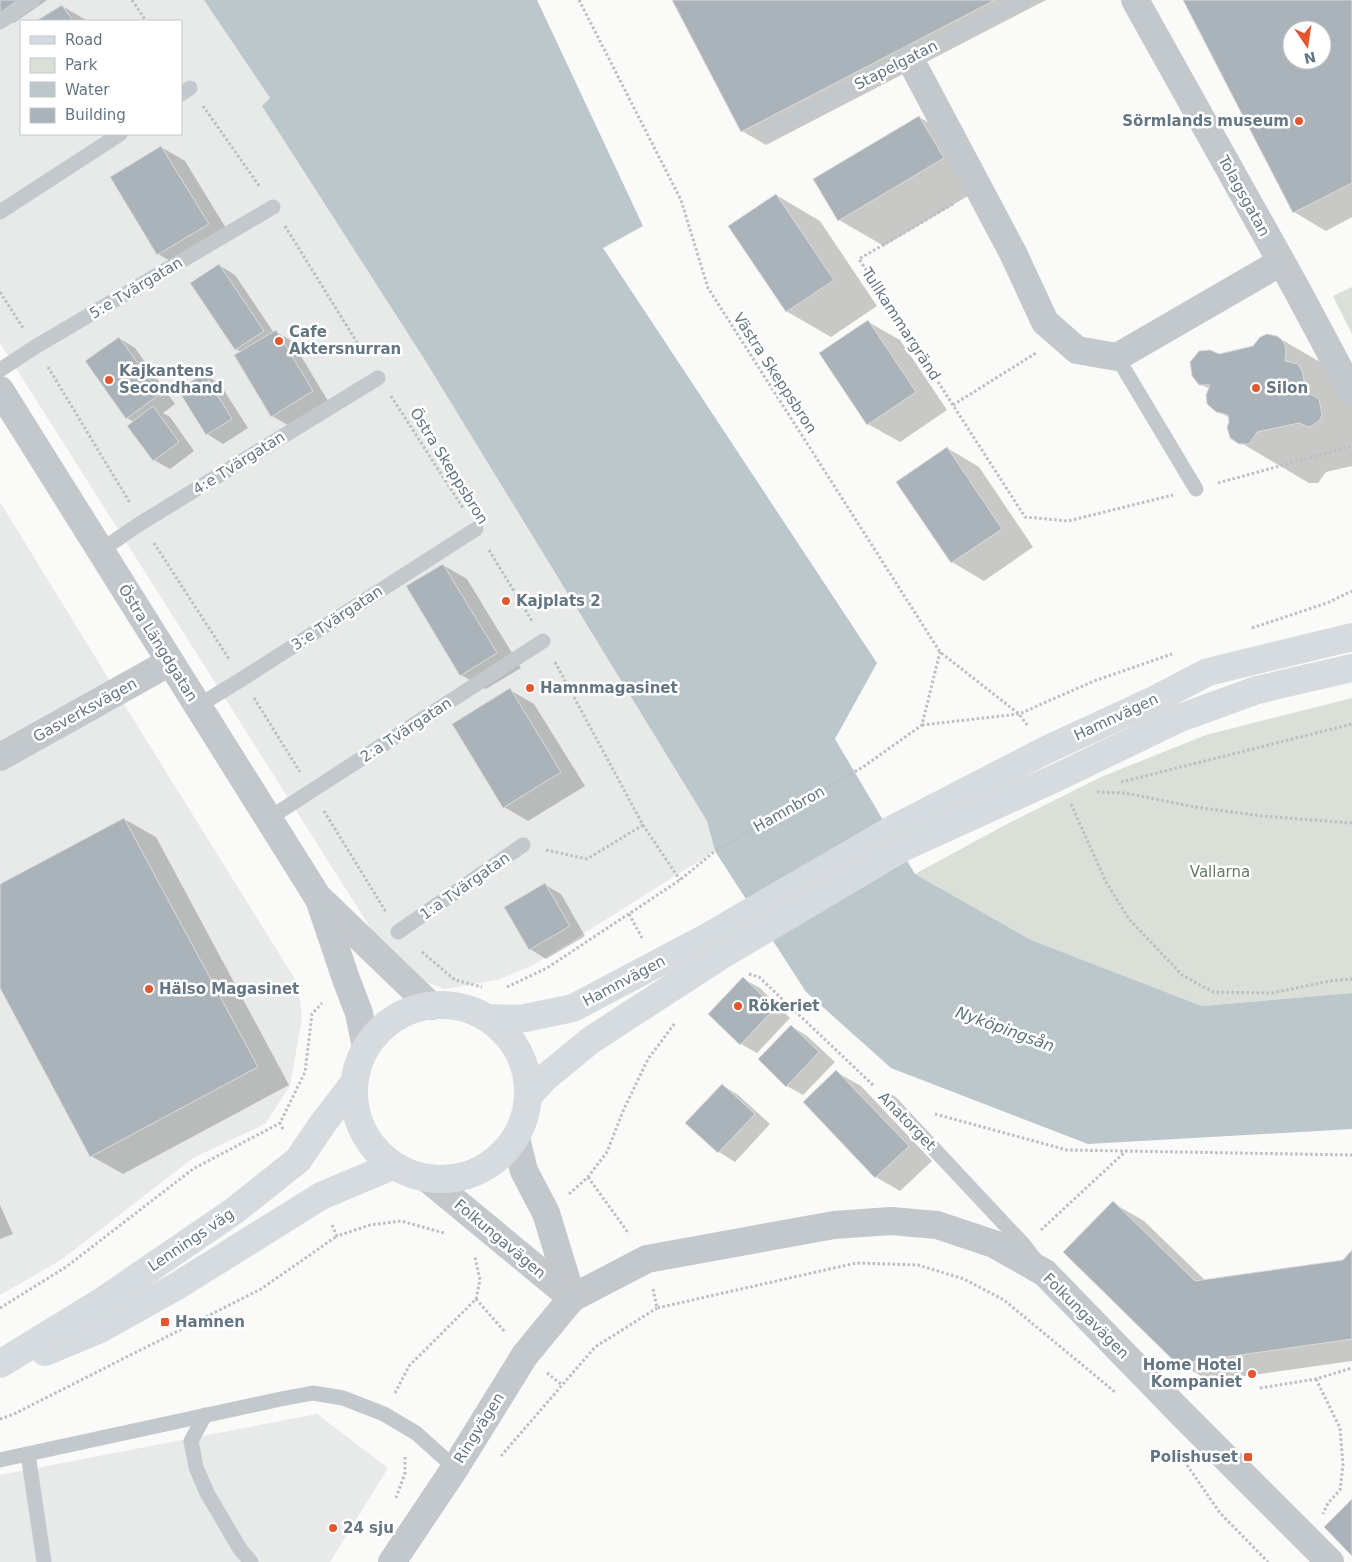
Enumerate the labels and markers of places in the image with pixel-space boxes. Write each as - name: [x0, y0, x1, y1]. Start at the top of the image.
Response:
- place label: Sörmlands museum: [1122, 112, 1289, 130]
- marker: Sörmlands museum: [1293, 115, 1305, 127]
- place label: Cafe Aktersnurran: [289, 323, 401, 358]
- marker: Cafe Aktersnurran: [273, 335, 285, 347]
- place label: Kajkantens Secondhand: [119, 362, 223, 397]
- marker: Kajkantens Secondhand: [103, 374, 115, 386]
- place label: Silon: [1266, 379, 1308, 397]
- marker: Silon: [1250, 382, 1262, 394]
- place label: Kajplats 2: [516, 592, 601, 610]
- marker: Kajplats 2: [500, 595, 512, 607]
- place label: Hamnmagasinet: [540, 679, 678, 697]
- marker: Hamnmagasinet: [524, 682, 536, 694]
- place label: Hälso Magasinet: [159, 980, 299, 998]
- marker: Hälso Magasinet: [143, 983, 155, 995]
- place label: Rökeriet: [748, 997, 819, 1015]
- marker: Rökeriet: [732, 1000, 744, 1012]
- place label: Hamnen: [175, 1313, 245, 1331]
- marker: Hamnen: [159, 1316, 171, 1328]
- place label: Home Hotel Kompaniet: [1143, 1356, 1242, 1391]
- marker: Home Hotel Kompaniet: [1246, 1368, 1258, 1380]
- place label: Polishuset: [1150, 1448, 1238, 1466]
- marker: Polishuset: [1242, 1451, 1254, 1463]
- place label: 24 sju: [343, 1519, 394, 1537]
- marker: 24 sju: [327, 1522, 339, 1534]

